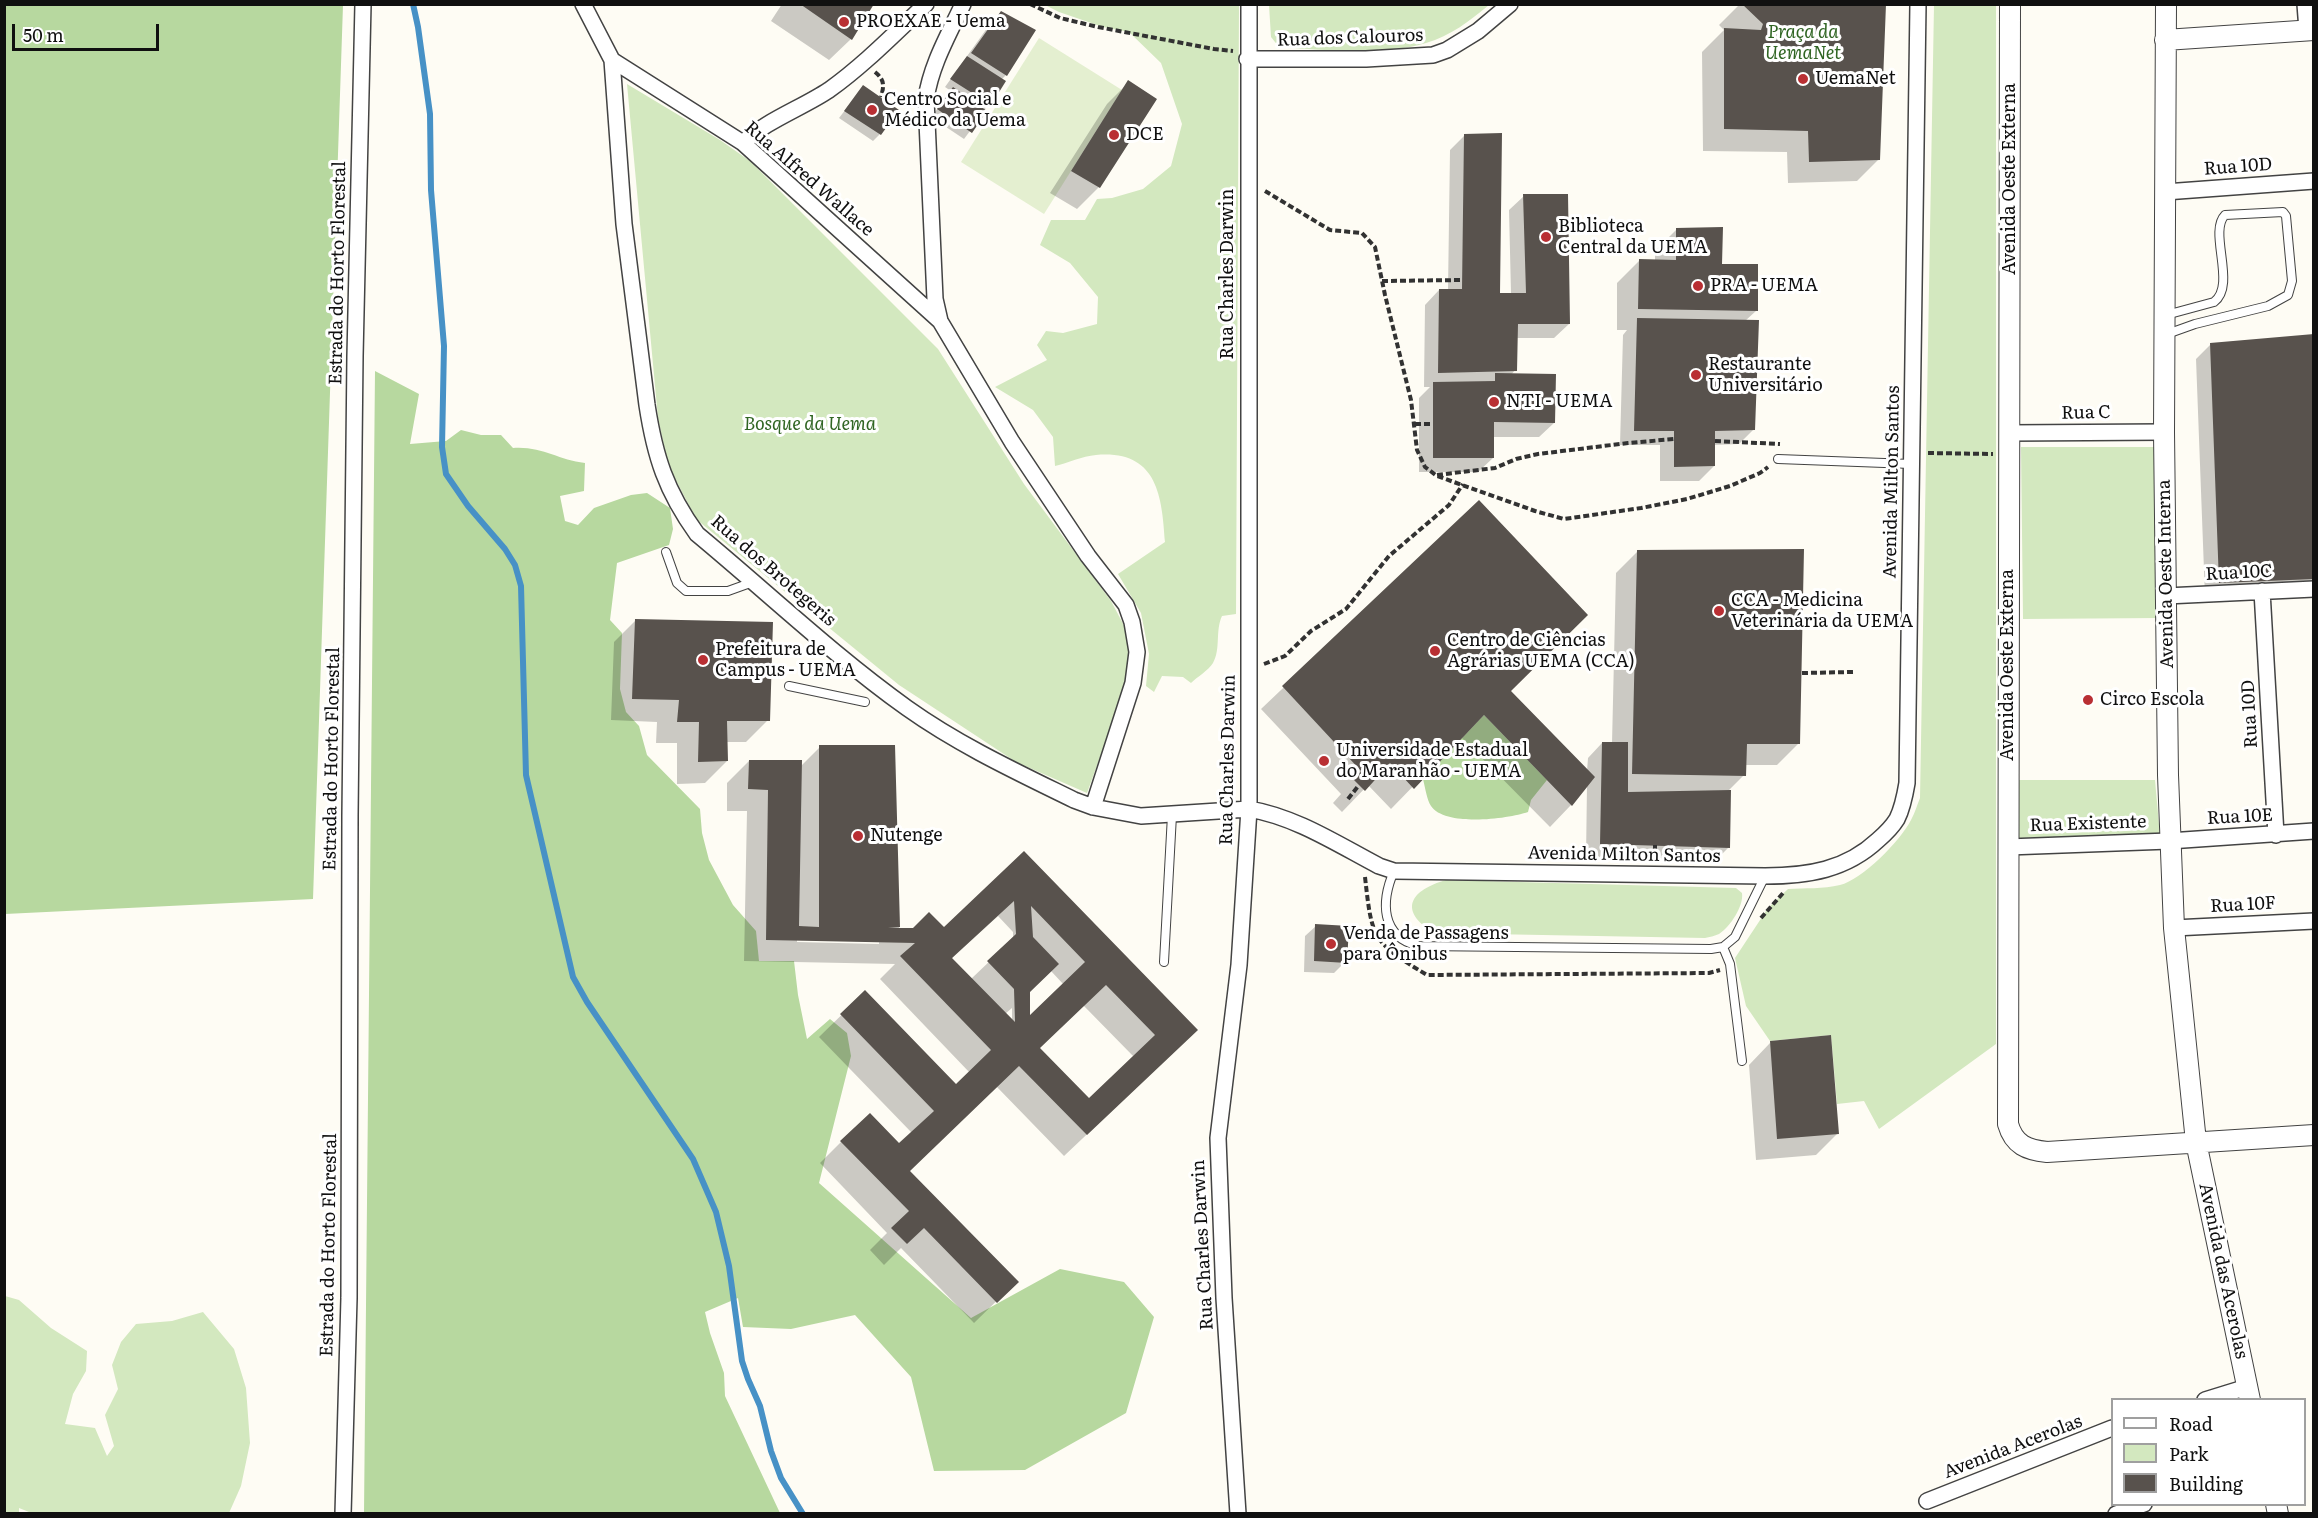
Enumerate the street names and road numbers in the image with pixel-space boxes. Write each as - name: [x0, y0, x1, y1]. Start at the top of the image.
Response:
- street label: Rua dos Calouros: [1276, 25, 1424, 51]
- street label: Avenida Oeste Externa: [1999, 83, 2021, 275]
- street label: Rua Alfred Wallace: [740, 117, 878, 241]
- street label: Rua 10D: [2203, 154, 2273, 180]
- street label: Estrada do Horto Florestal: [325, 161, 351, 385]
- street label: Rua Charles Darwin: [1217, 189, 1239, 359]
- street label: Avenida Milton Santos: [1880, 385, 1904, 579]
- street label: Rua C: [2061, 402, 2111, 424]
- street label: Avenida Oeste Interna: [2154, 479, 2178, 669]
- street label: Rua dos Brotegeris: [706, 511, 840, 631]
- street label: Rua 10C: [2205, 560, 2273, 586]
- street label: Avenida Oeste Externa: [1997, 569, 2019, 761]
- street label: Estrada do Horto Florestal: [319, 647, 345, 871]
- street label: Rua Charles Darwin: [1216, 674, 1240, 846]
- street label: Rua 10D: [2237, 679, 2263, 749]
- street label: Rua 10E: [2206, 804, 2274, 830]
- street label: Rua Existente: [2029, 811, 2147, 837]
- street label: Avenida Milton Santos: [1527, 843, 1721, 867]
- street label: Rua 10F: [2210, 892, 2276, 918]
- street label: Estrada do Horto Florestal: [316, 1133, 342, 1357]
- street label: Rua Charles Darwin: [1188, 1159, 1218, 1331]
- street label: Avenida das Acerolas: [2194, 1181, 2252, 1361]
- street label: Avenida Acerolas: [1941, 1411, 2085, 1483]

